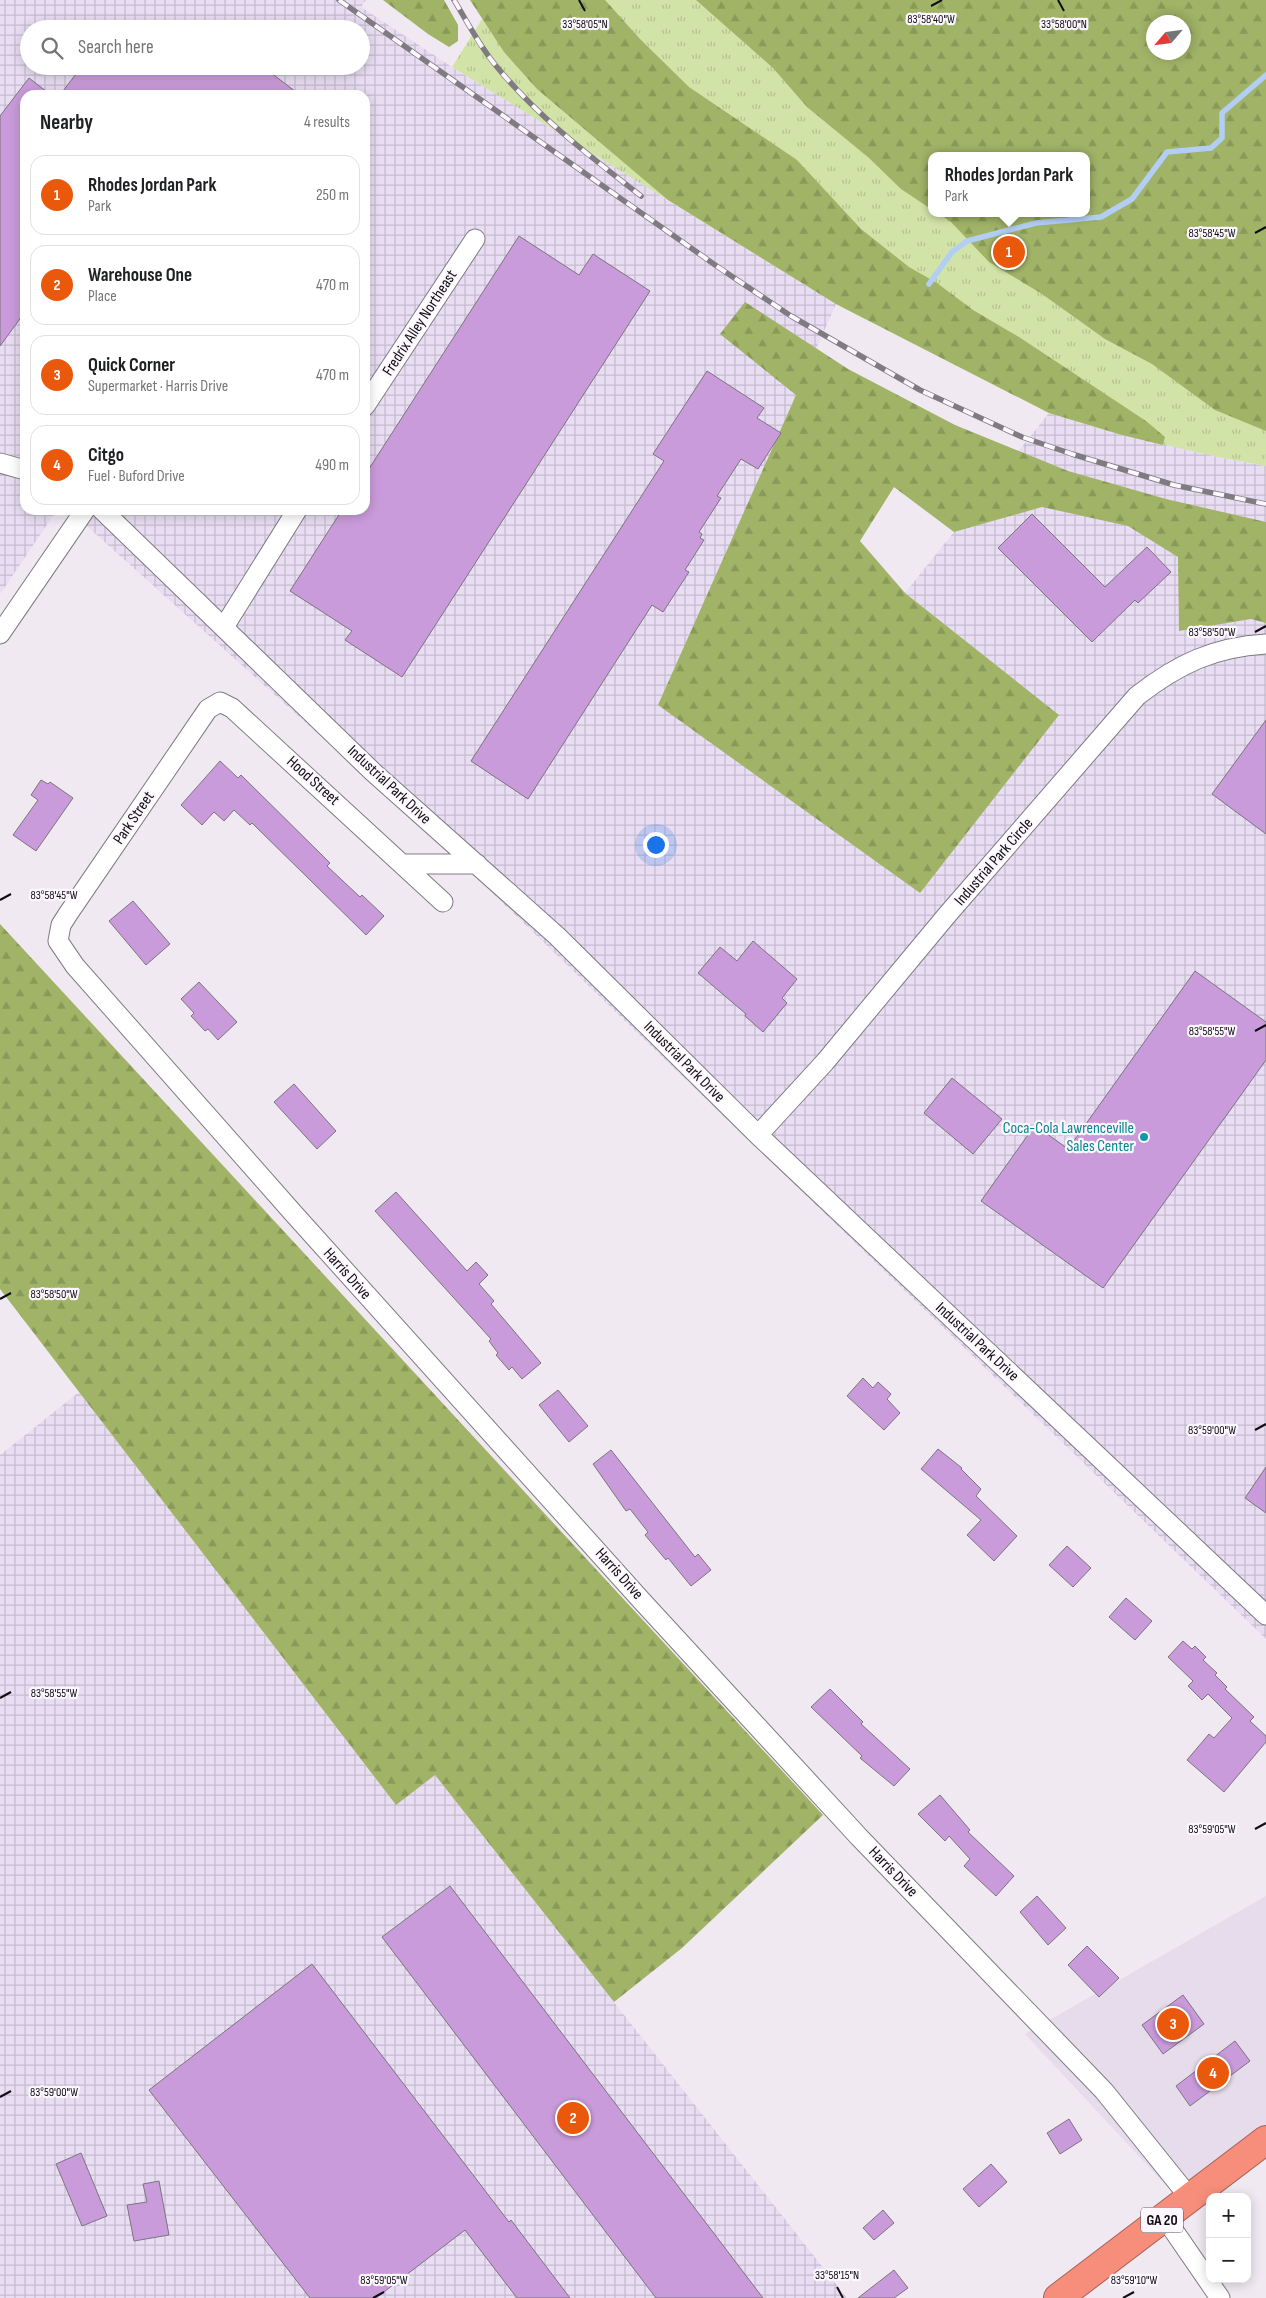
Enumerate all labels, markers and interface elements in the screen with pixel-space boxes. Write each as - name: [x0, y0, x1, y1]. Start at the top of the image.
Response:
- text: 83°58'40"W: [907, 12, 955, 27]
- north arrow: [1146, 15, 1191, 60]
- text: 33°58'05"N: [562, 17, 608, 32]
- text: 33°58'00"N: [1041, 17, 1087, 32]
- search box: [20, 20, 370, 75]
- icon: search: [38, 34, 66, 62]
- text: Search here: [78, 36, 154, 59]
- text: Nearby: [40, 110, 93, 135]
- text: 4 results: [304, 113, 350, 132]
- popup: [928, 152, 1090, 217]
- text: Rhodes Jordan Park: [945, 164, 1073, 187]
- text: Rhodes Jordan Park: [88, 174, 216, 197]
- text: 1: [54, 186, 60, 205]
- text: 250 m: [316, 186, 349, 205]
- text: Park: [945, 187, 968, 206]
- text: Park: [88, 197, 111, 216]
- text: 83°58'45"W: [1189, 226, 1236, 241]
- pin: 1: [993, 233, 1025, 271]
- text: Warehouse One: [88, 264, 192, 287]
- street label: Fredrix Alley Northeast: [379, 266, 461, 379]
- text: 2: [53, 276, 61, 295]
- text: 470 m: [316, 276, 349, 295]
- text: Place: [88, 287, 117, 306]
- text: Quick Corner: [88, 354, 175, 377]
- text: 3: [53, 366, 61, 385]
- text: 470 m: [316, 366, 349, 385]
- text: Supermarket · Harris Drive: [88, 377, 228, 396]
- text: Citgo: [88, 444, 124, 467]
- text: 4: [53, 456, 61, 475]
- text: 490 m: [315, 456, 349, 475]
- text: Fuel · Buford Drive: [88, 467, 185, 486]
- text: 83°58'50"W: [1188, 625, 1236, 640]
- street label: Industrial Park Drive: [343, 741, 435, 829]
- street label: Hood Street: [283, 752, 343, 810]
- street label: Park Street: [109, 788, 159, 848]
- street label: Industrial Park Circle: [951, 814, 1037, 910]
- your location: [643, 832, 669, 858]
- text: 83°58'45"W: [31, 888, 78, 903]
- street label: Industrial Park Drive: [639, 1017, 729, 1107]
- text: 83°58'55"W: [1189, 1024, 1236, 1039]
- place label: Coca-Cola Lawrenceville Sales Center: [1003, 1119, 1134, 1156]
- marker: Coca-Cola Lawrenceville Sales Center: [1138, 1131, 1150, 1143]
- street label: Harris Drive: [319, 1244, 375, 1304]
- text: 83°58'50"W: [30, 1287, 78, 1302]
- street label: Industrial Park Drive: [931, 1298, 1023, 1386]
- text: 83°59'00"W: [1188, 1423, 1236, 1438]
- street label: Harris Drive: [591, 1544, 647, 1604]
- text: 83°58'55"W: [31, 1686, 78, 1701]
- text: 83°59'05"W: [1188, 1822, 1236, 1837]
- street label: Harris Drive: [864, 1843, 922, 1901]
- pin: 3: [1157, 2005, 1189, 2043]
- pin: 4: [1197, 2054, 1229, 2092]
- text: 83°59'00"W: [30, 2085, 78, 2100]
- pin: 2: [557, 2099, 589, 2137]
- map controls: [1206, 2193, 1251, 2283]
- button: +: [1206, 2193, 1251, 2238]
- road number: GA 20: [1141, 2208, 1183, 2232]
- button: −: [1206, 2238, 1251, 2283]
- text: 33°58'15"N: [815, 2268, 859, 2283]
- text: 83°59'05"W: [360, 2273, 408, 2288]
- text: 83°59'10"W: [1111, 2273, 1158, 2288]

